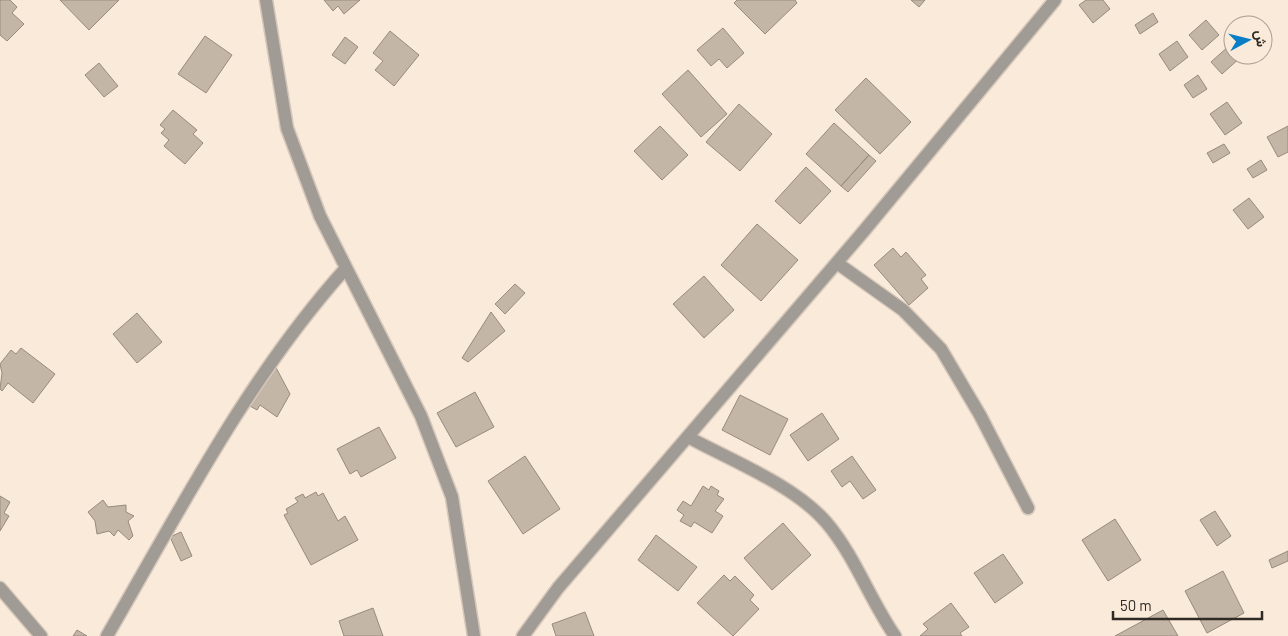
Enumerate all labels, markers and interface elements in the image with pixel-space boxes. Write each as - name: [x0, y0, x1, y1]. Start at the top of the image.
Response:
- north arrow: [1223, 15, 1273, 65]
- text: ش: [1251, 29, 1271, 48]
- scale bar: [1113, 588, 1262, 620]
- text: 50 m: [1120, 596, 1152, 614]

